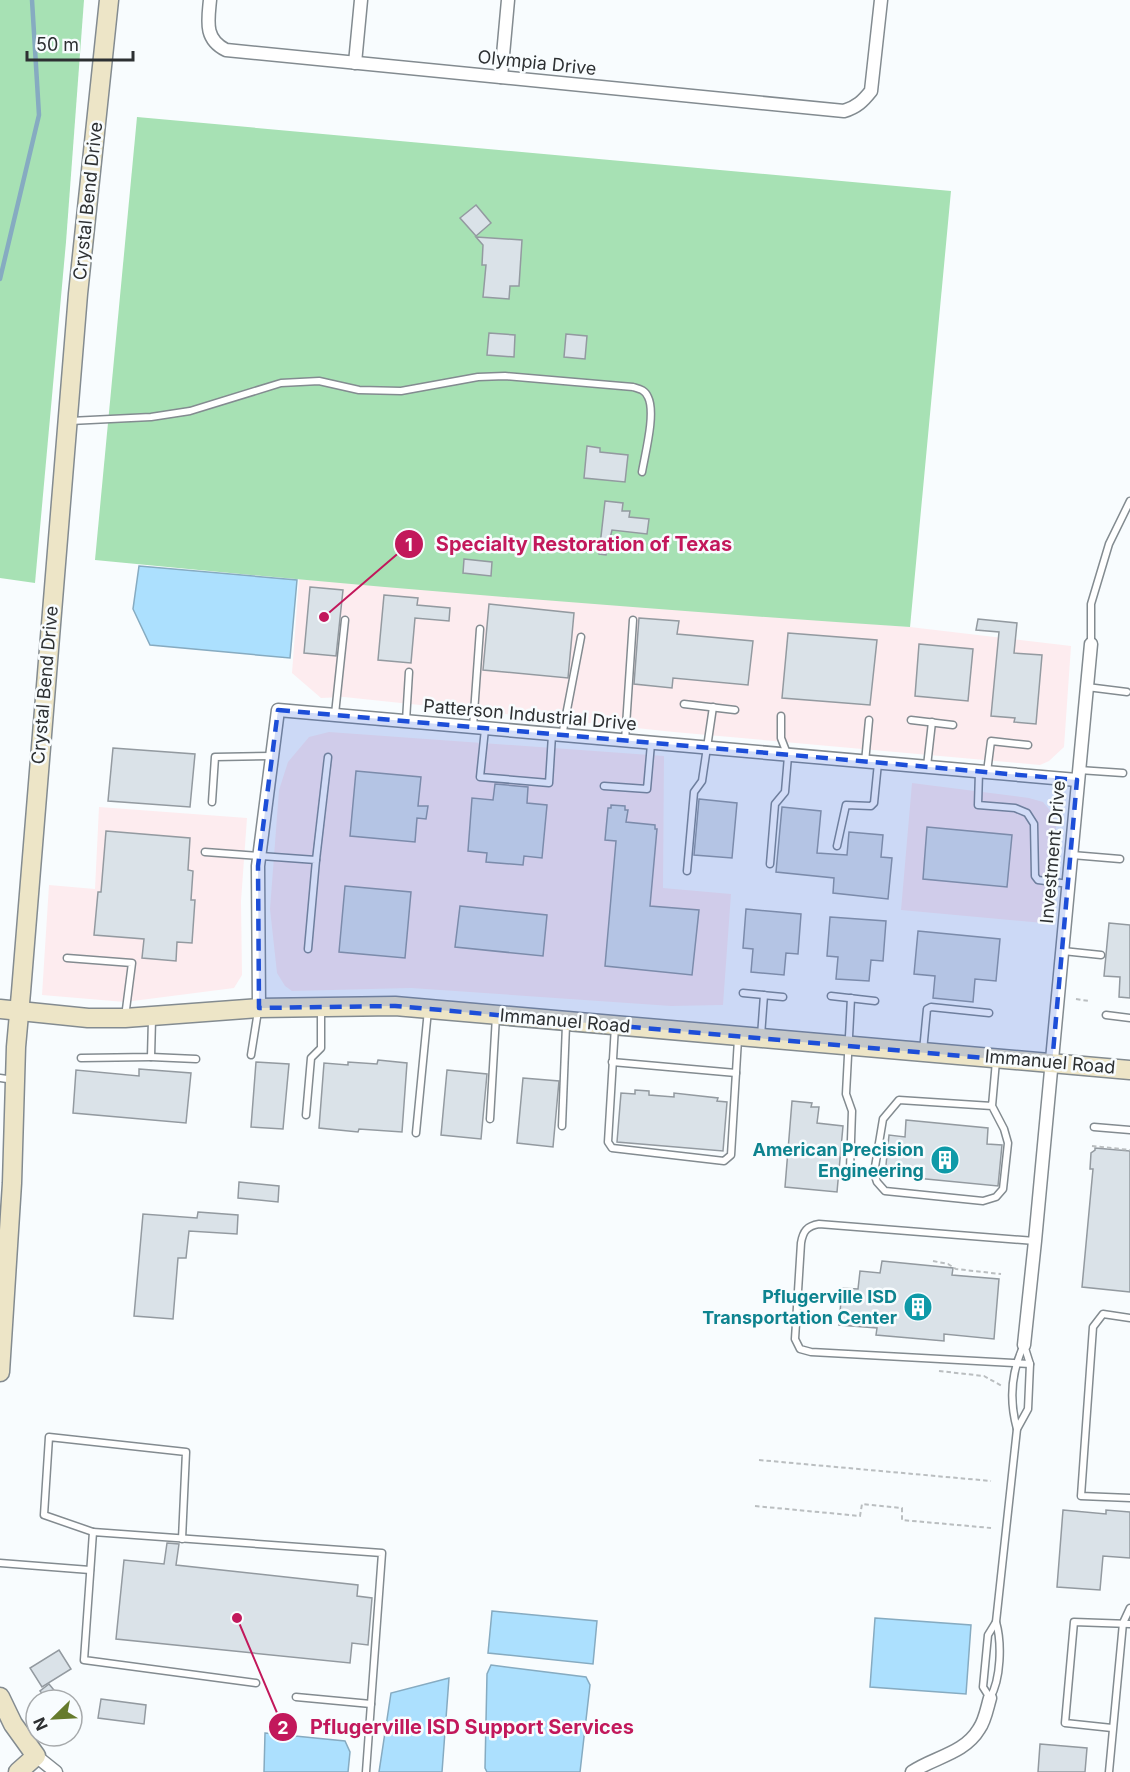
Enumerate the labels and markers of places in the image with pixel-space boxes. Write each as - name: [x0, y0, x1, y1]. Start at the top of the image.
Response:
- callout: Specialty Restoration of Texas: [394, 525, 744, 563]
- place label: American Precision Engineering: [752, 1139, 924, 1181]
- building icon: American Precision Engineering: [929, 1144, 961, 1176]
- place label: Pflugerville ISD Transportation Center: [702, 1286, 897, 1328]
- building icon: Pflugerville ISD Transportation Center: [902, 1291, 934, 1323]
- callout: Pflugerville ISD Support Services: [268, 1708, 646, 1746]

